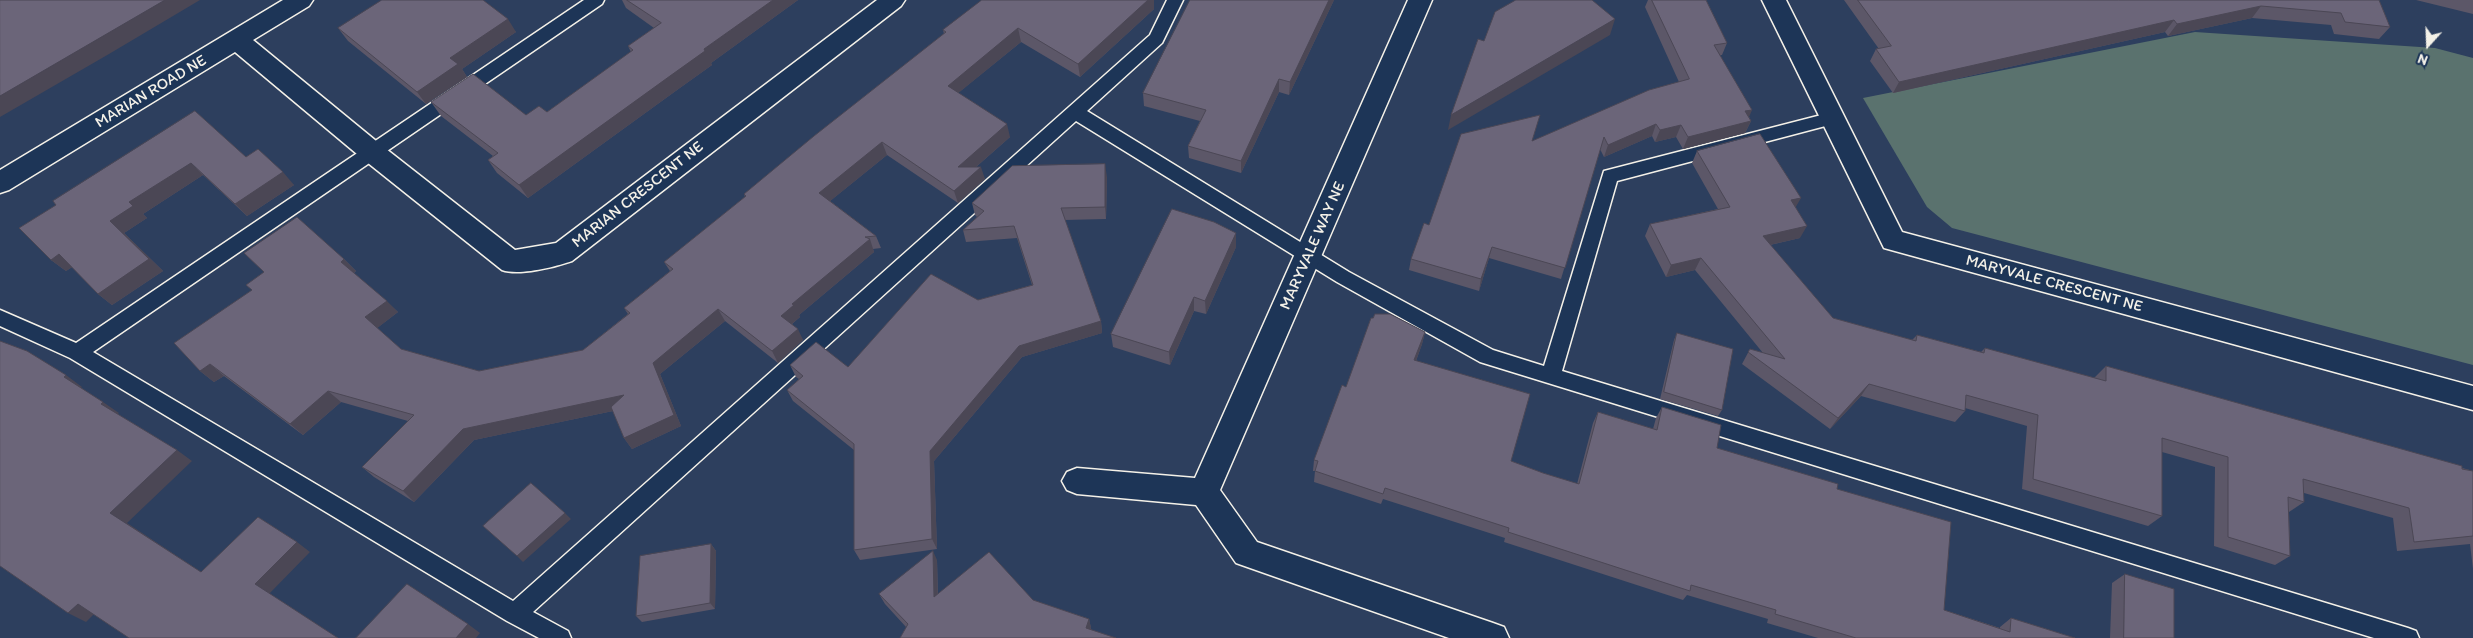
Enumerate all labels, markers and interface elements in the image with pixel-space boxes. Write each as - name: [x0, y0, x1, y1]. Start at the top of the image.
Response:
- north arrow: [2403, 20, 2453, 70]
- text: N: [2415, 50, 2430, 69]
- street label: MARIAN ROAD NE: [92, 51, 210, 133]
- street label: MARIAN CRESCENT NE: [568, 138, 708, 252]
- street label: MARYVALE WAY NE: [1276, 179, 1350, 313]
- street label: MARYVALE CRESCENT NE: [1963, 251, 2145, 317]

